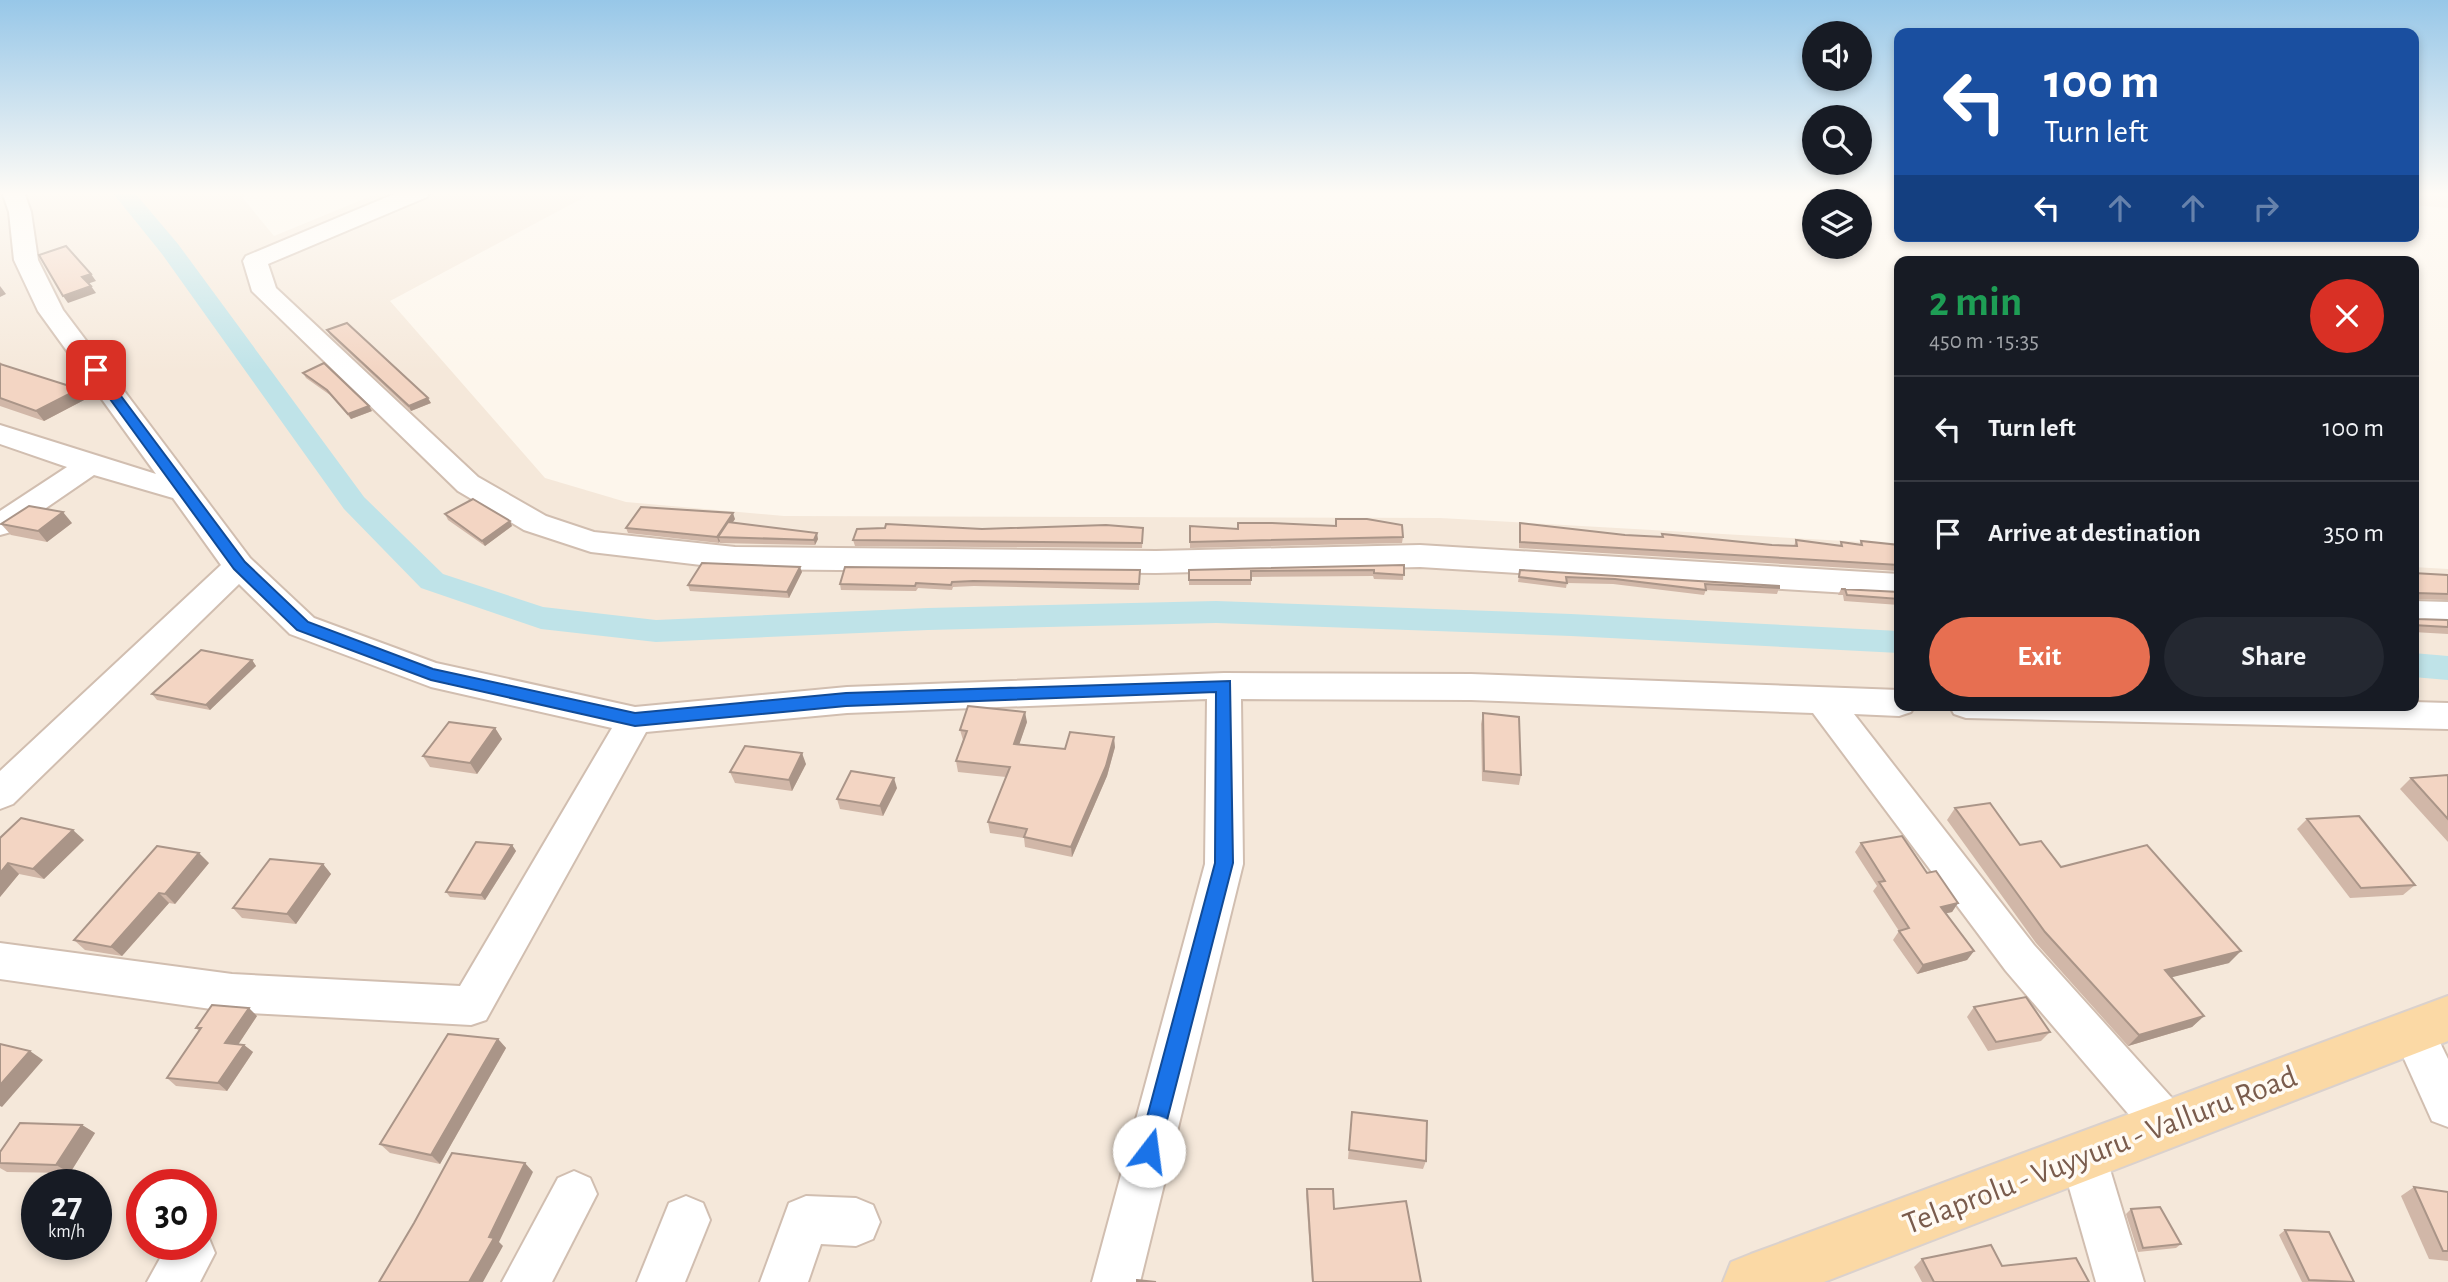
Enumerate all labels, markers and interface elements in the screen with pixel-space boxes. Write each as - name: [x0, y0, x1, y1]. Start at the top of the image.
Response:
- map controls: [1802, 21, 1872, 259]
- button: sound: [1802, 21, 1872, 91]
- icon: left: [1929, 56, 2020, 147]
- text: 100 m: [2044, 58, 2160, 107]
- button: search: [1802, 105, 1872, 175]
- text: Turn left: [2044, 116, 2148, 148]
- button: layers: [1802, 189, 1872, 259]
- icon: left: [2028, 189, 2066, 227]
- icon: ahead: [2101, 189, 2139, 227]
- icon: ahead: [2174, 189, 2212, 227]
- icon: right: [2247, 189, 2285, 227]
- button: close: [2310, 279, 2384, 353]
- text: 2 min: [1929, 281, 2022, 323]
- text: 450 m · 15:35: [1929, 330, 2039, 353]
- pin: [66, 340, 126, 400]
- icon: arrive: [77, 351, 115, 389]
- icon: left: [1929, 410, 1967, 448]
- text: Turn left: [1988, 415, 2076, 441]
- text: 100 m: [2323, 415, 2384, 441]
- icon: arrive: [1929, 515, 1967, 553]
- text: Arrive at destination: [1988, 520, 2201, 546]
- text: 350 m: [2324, 520, 2384, 546]
- button: Exit: [1929, 617, 2150, 697]
- button: Share: [2164, 617, 2384, 697]
- street label: Telaprolu - Vuyyuru - Valluru Road: [1899, 1060, 2301, 1240]
- position arrow: [1112, 1114, 1186, 1188]
- speed limit sign: 30: [126, 1169, 217, 1260]
- text: 27: [51, 1188, 82, 1223]
- text: km/h: [48, 1223, 85, 1241]

